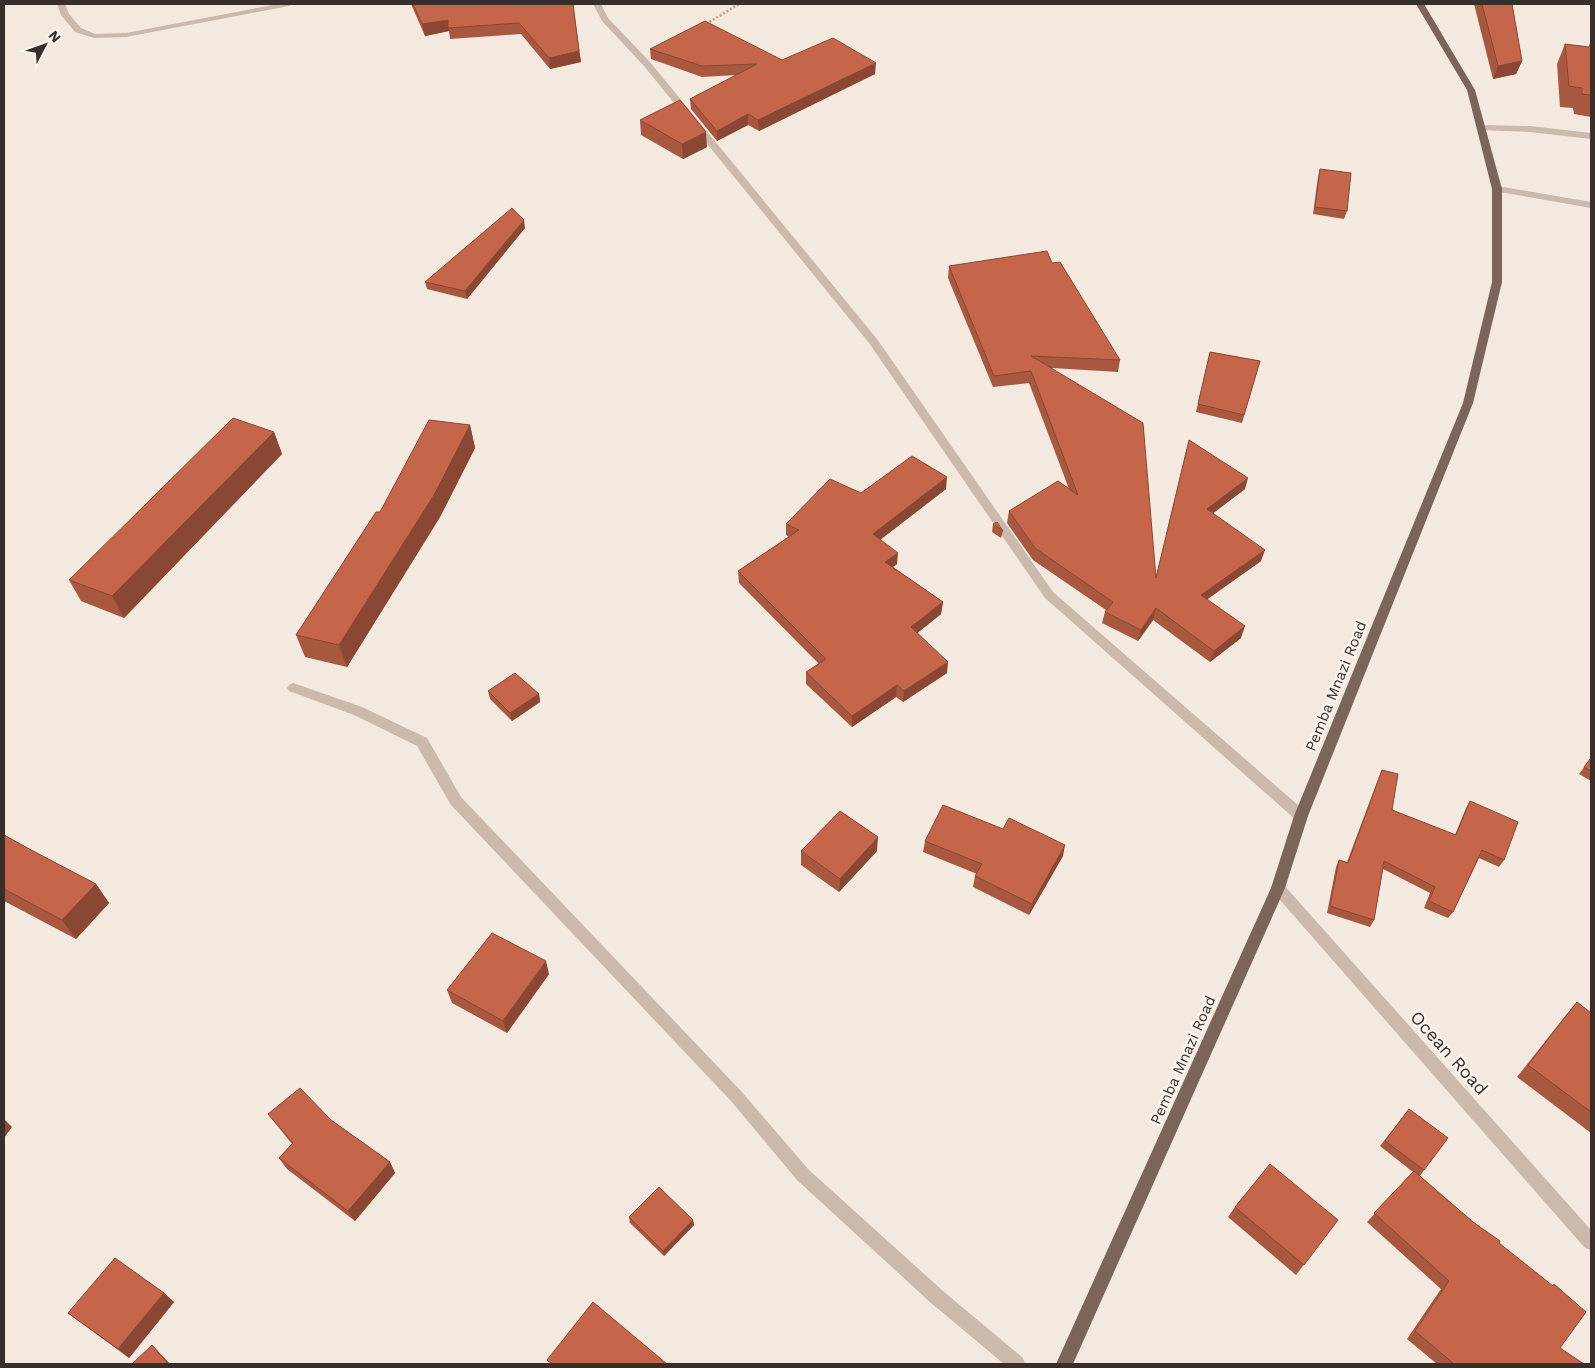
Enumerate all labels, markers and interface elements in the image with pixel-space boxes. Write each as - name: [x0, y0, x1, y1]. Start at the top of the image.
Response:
- north arrow: [20, 20, 70, 70]
- text: N: [45, 27, 64, 46]
- street label: Pemba Mnazi Road: [1302, 618, 1370, 754]
- street label: Pemba Mnazi Road: [1147, 993, 1219, 1127]
- street label: Ocean Road: [1406, 1006, 1492, 1099]

